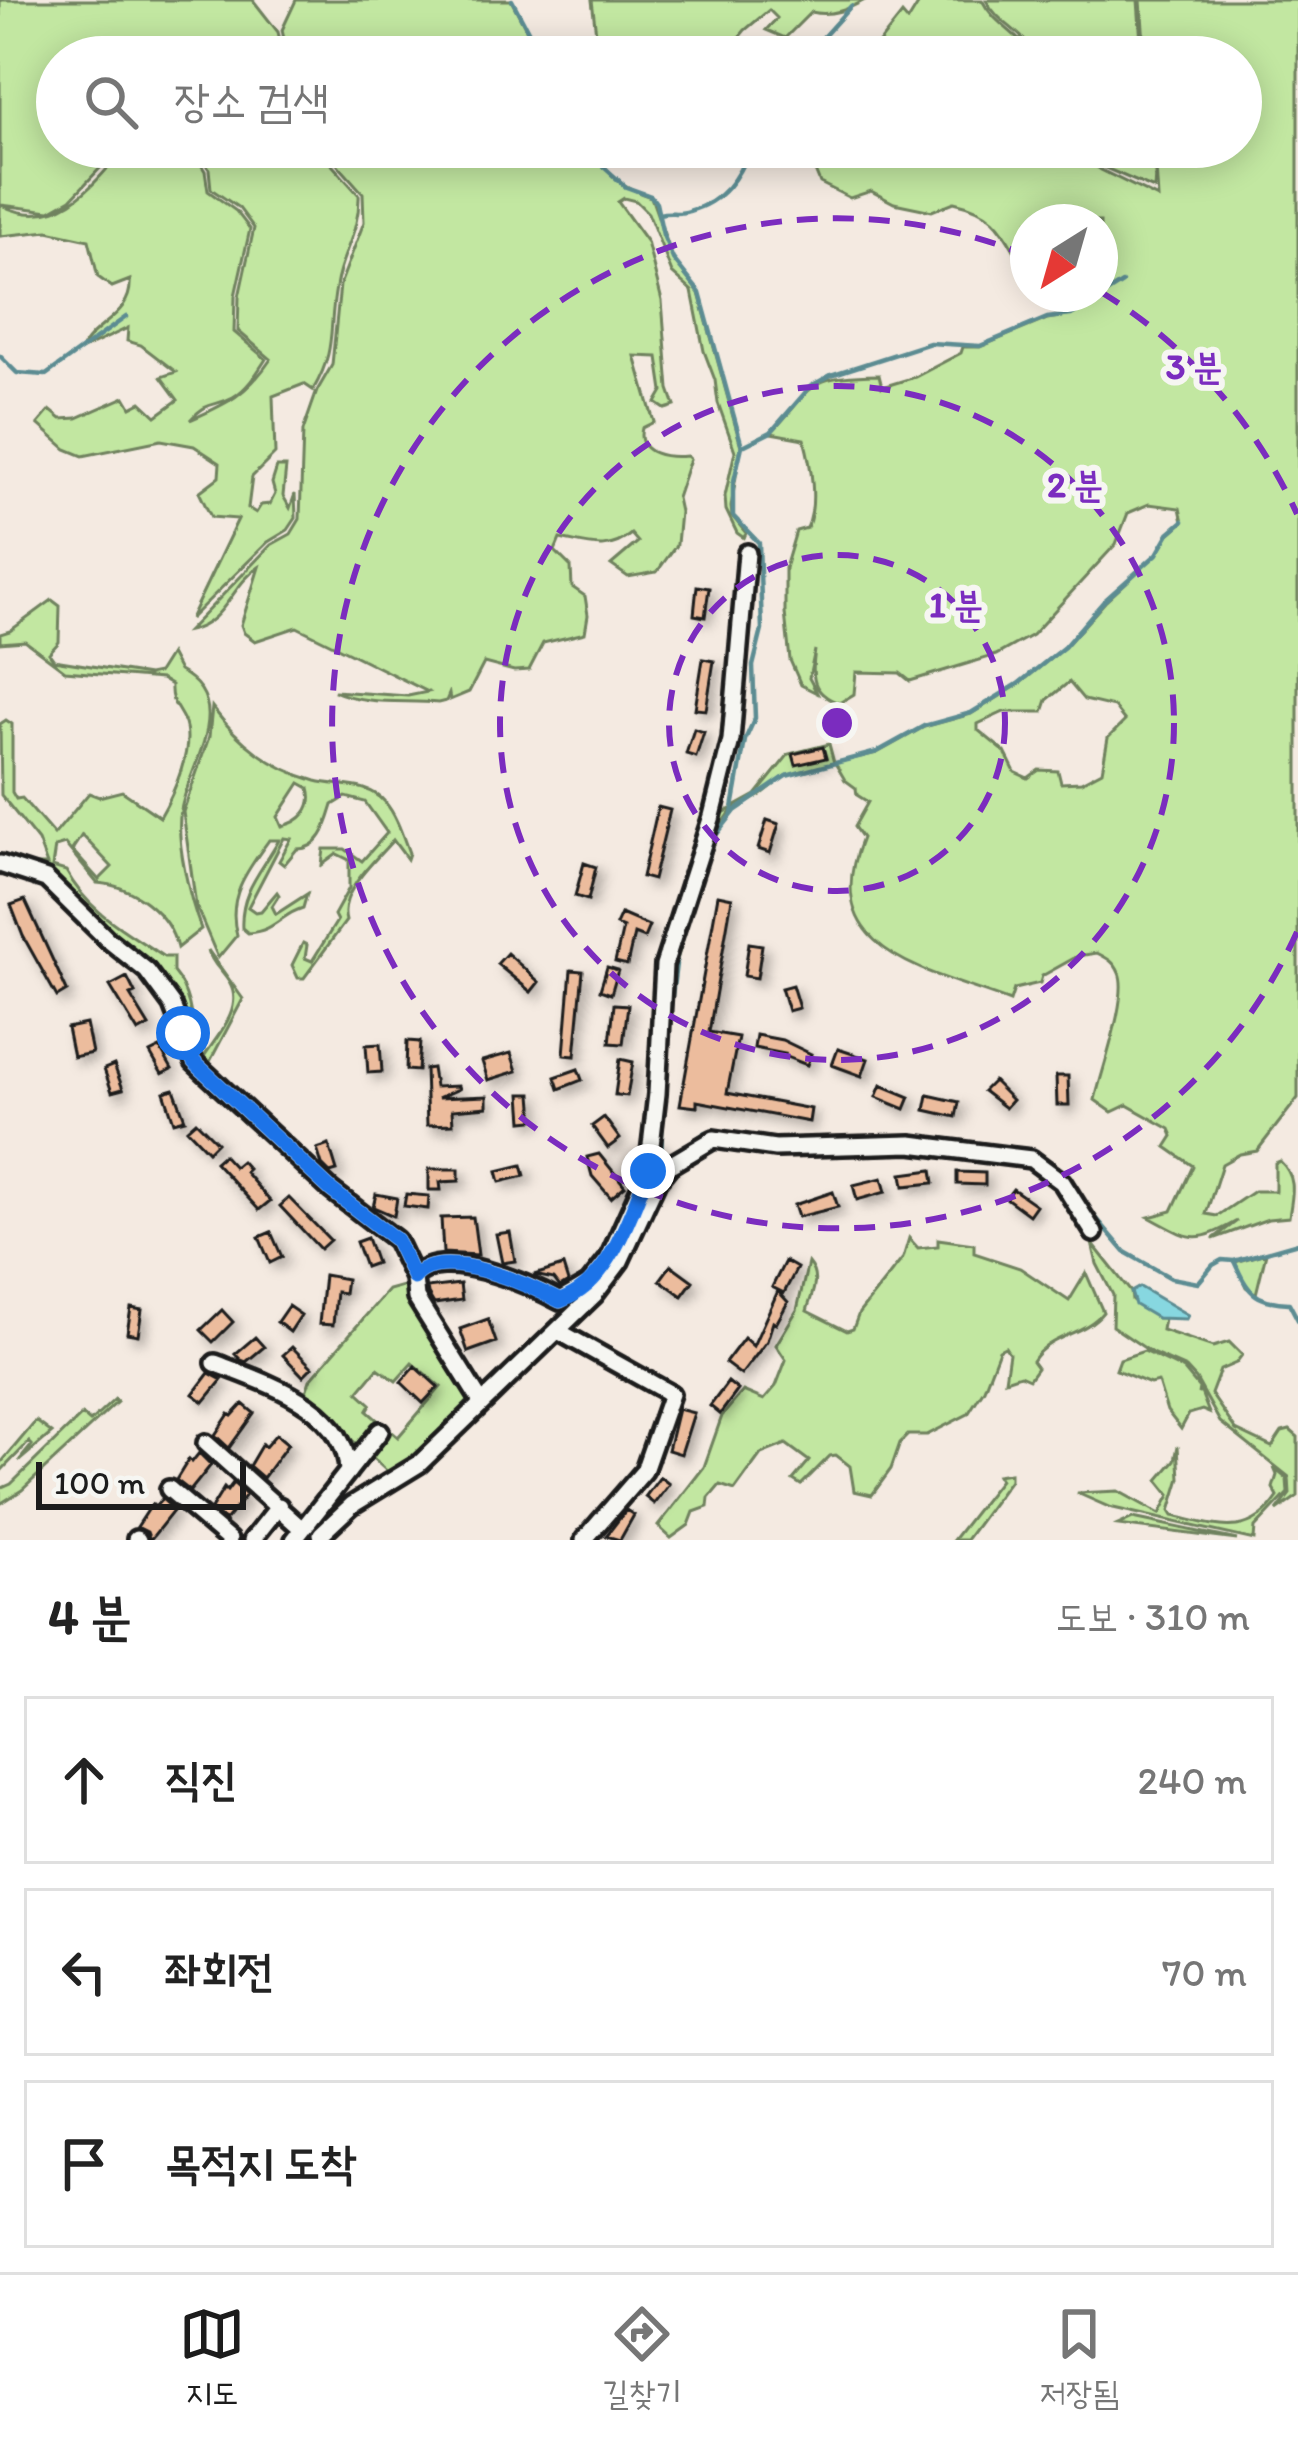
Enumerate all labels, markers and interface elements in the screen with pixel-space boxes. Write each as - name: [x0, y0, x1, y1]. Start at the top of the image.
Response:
- search box: [36, 36, 1262, 168]
- icon: search: [78, 69, 144, 135]
- text: 장소 검색: [174, 73, 329, 127]
- north arrow: [1010, 204, 1118, 312]
- text: 3 분: [1166, 345, 1222, 388]
- text: 2 분: [1047, 463, 1103, 506]
- text: 1 분: [929, 583, 983, 626]
- centre of rings: [816, 702, 858, 744]
- route start: [156, 1006, 210, 1060]
- route end: [621, 1144, 675, 1198]
- scale bar: [36, 1456, 246, 1509]
- text: 100 m: [54, 1463, 145, 1502]
- text: 4 분: [48, 1586, 131, 1647]
- text: 도보 · 310 m: [1055, 1593, 1250, 1640]
- icon: ahead: [51, 1747, 117, 1813]
- text: 직진: [165, 1751, 237, 1805]
- text: 240 m: [1137, 1757, 1247, 1804]
- icon: left: [51, 1939, 117, 2005]
- text: 좌회전: [165, 1943, 274, 1997]
- text: 70 m: [1162, 1949, 1247, 1996]
- icon: arrive: [51, 2131, 117, 2197]
- text: 목적지 도착: [165, 2135, 356, 2189]
- tab: 지도: [179, 2301, 245, 2415]
- tab: 길찾기: [602, 2301, 682, 2415]
- tab: 저장됨: [1040, 2301, 1119, 2415]

